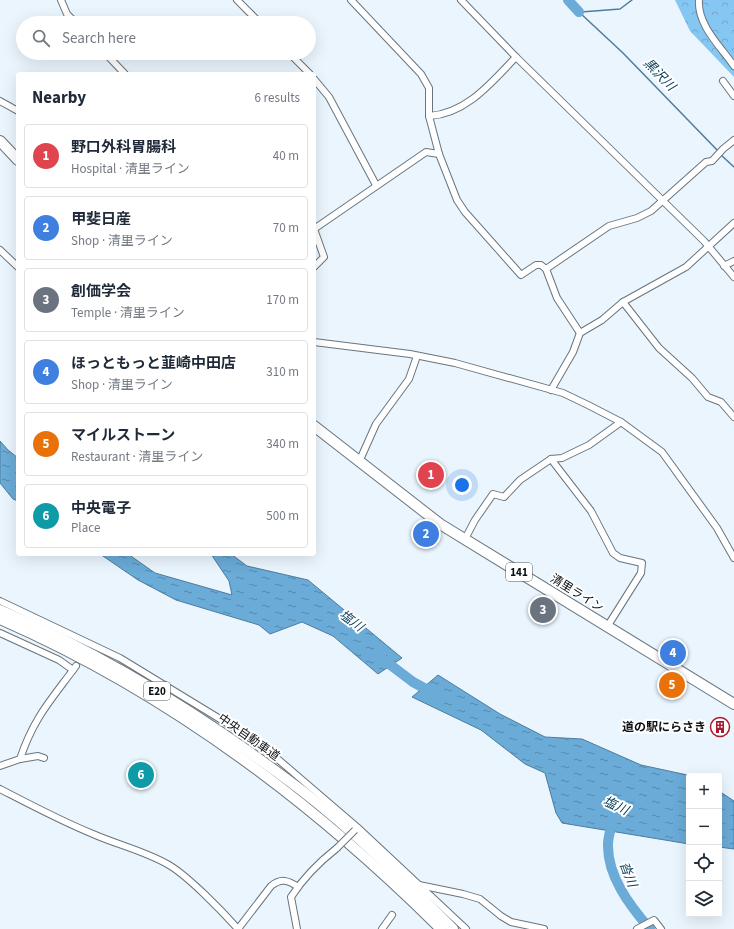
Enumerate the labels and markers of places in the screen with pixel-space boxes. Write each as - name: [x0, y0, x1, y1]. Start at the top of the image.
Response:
- pin: 1: [418, 460, 444, 490]
- pin: 2: [413, 519, 439, 549]
- pin: 3: [530, 595, 556, 625]
- pin: 4: [660, 638, 686, 668]
- pin: 5: [659, 670, 685, 700]
- building icon: 道の駅にらさき: [709, 716, 731, 738]
- place label: 道の駅にらさき: [622, 719, 706, 736]
- pin: 6: [128, 760, 154, 790]

